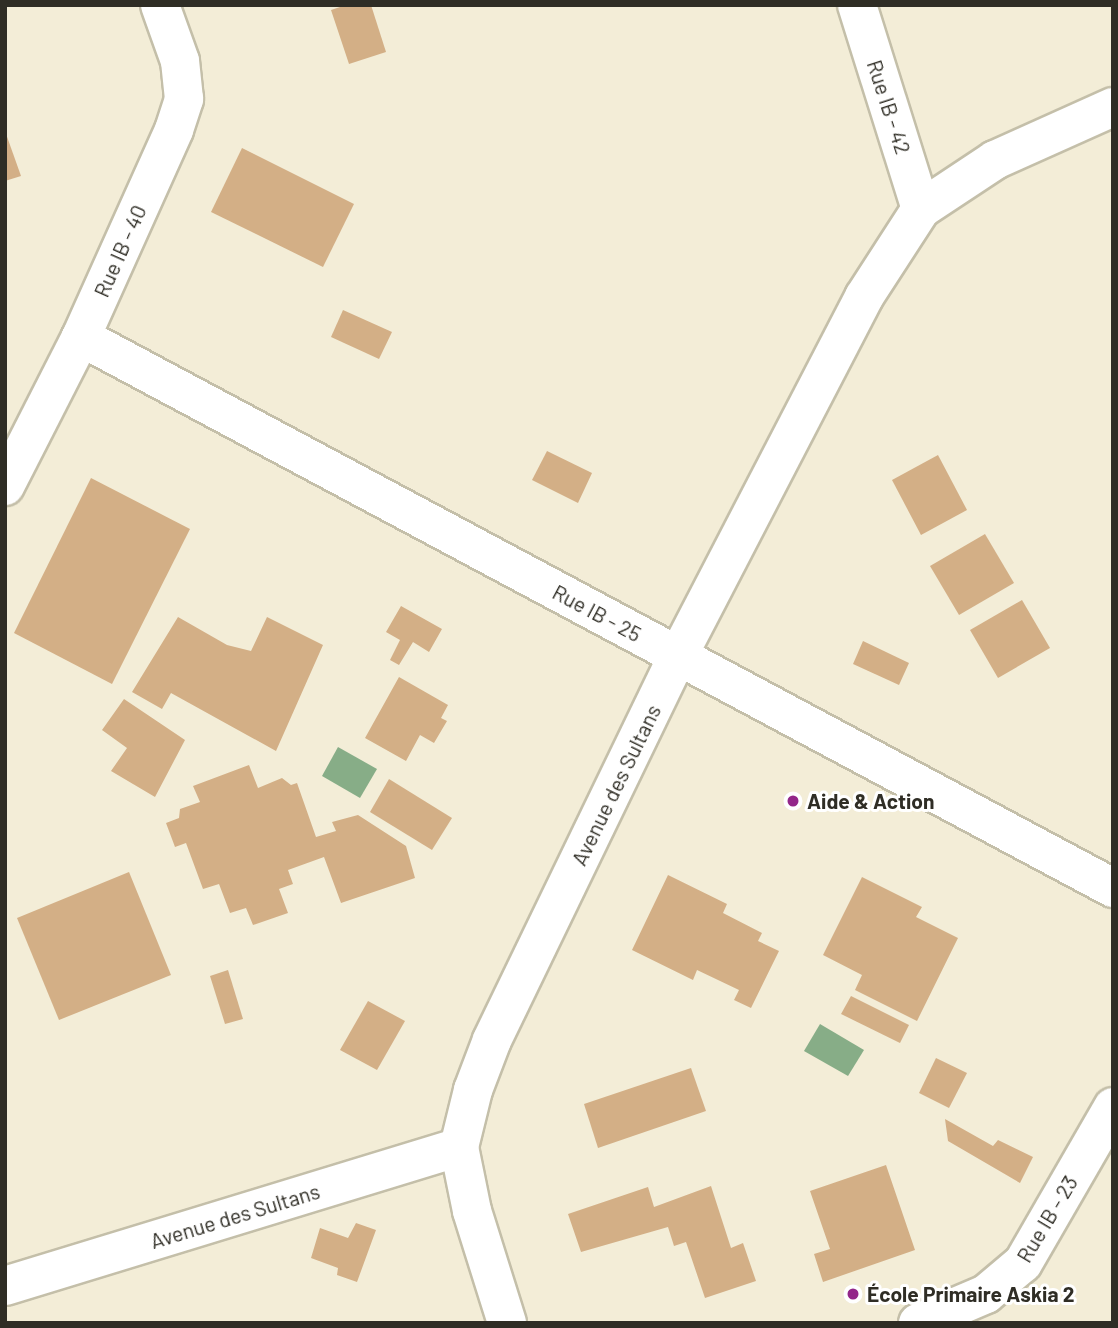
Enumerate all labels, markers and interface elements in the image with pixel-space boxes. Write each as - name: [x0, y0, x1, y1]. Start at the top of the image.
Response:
- street label: Rue IB - 42: [862, 57, 916, 157]
- street label: Rue IB - 40: [89, 201, 151, 301]
- street label: Rue IB - 25: [548, 579, 646, 647]
- street label: Avenue des Sultans: [566, 700, 666, 870]
- place label: Aide & Action: [807, 788, 935, 814]
- marker: Aide & Action: [785, 793, 801, 809]
- street label: Rue IB - 23: [1011, 1171, 1083, 1267]
- street label: Avenue des Sultans: [147, 1178, 323, 1254]
- place label: École Primaire Askia 2: [867, 1281, 1074, 1307]
- marker: École Primaire Askia 2: [845, 1286, 861, 1302]

